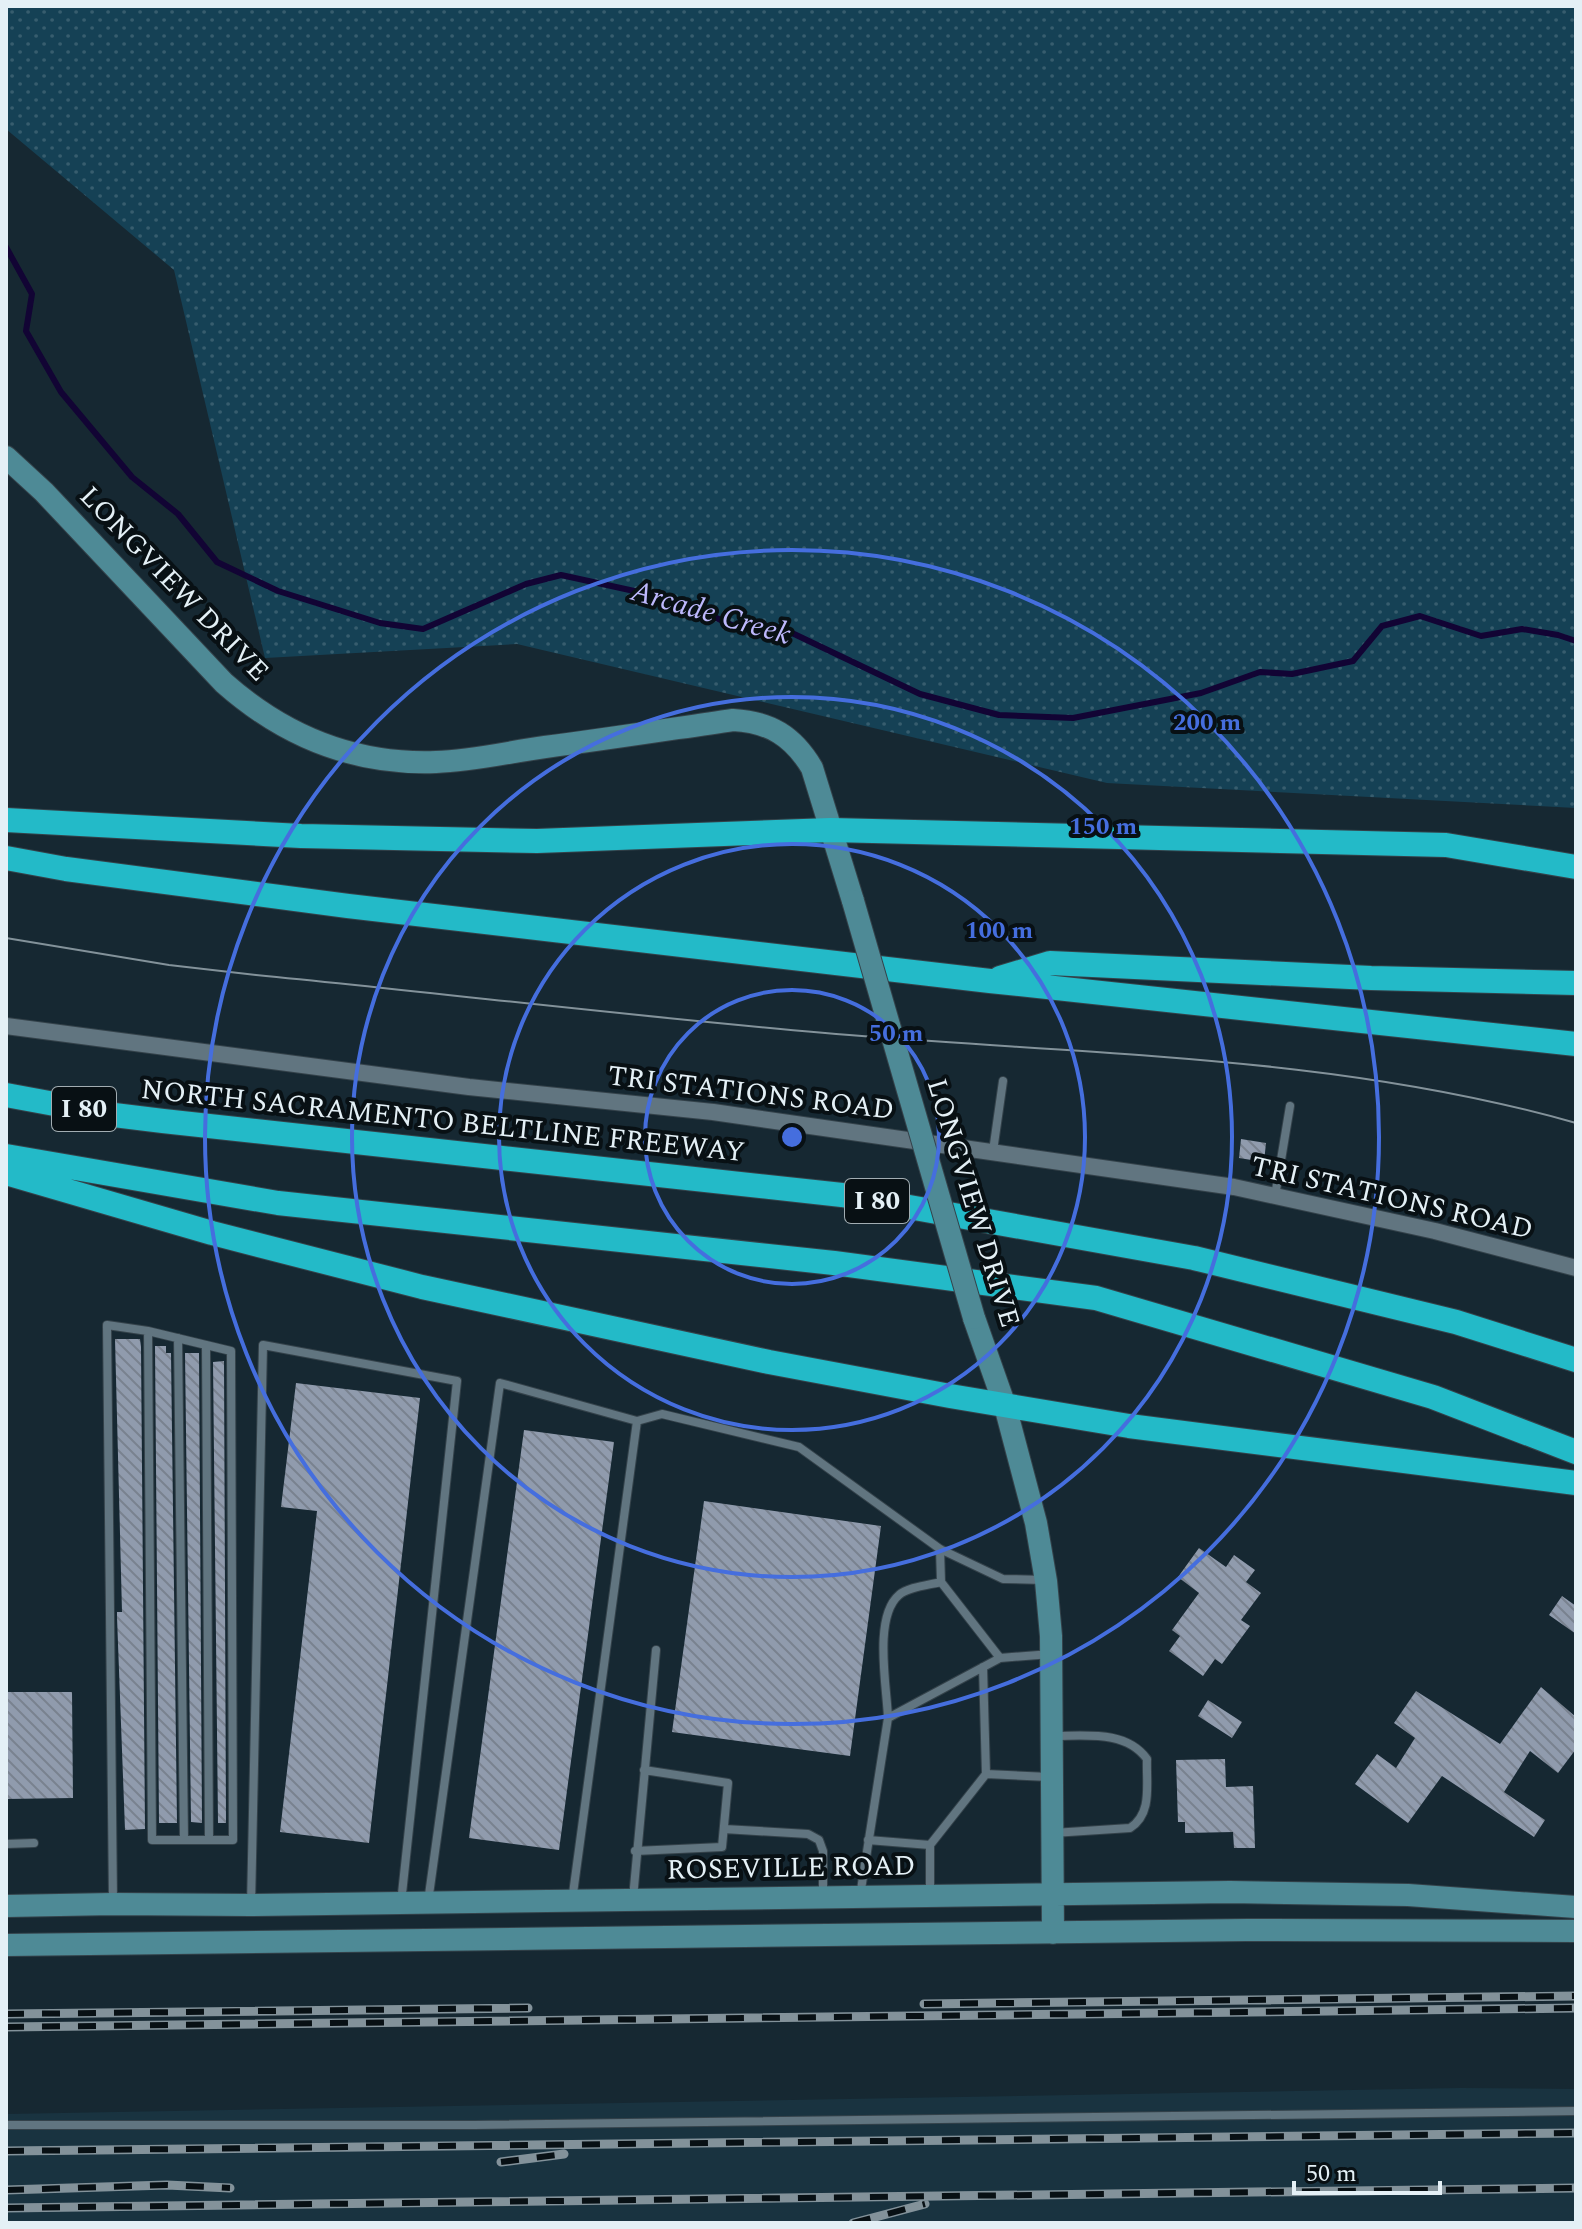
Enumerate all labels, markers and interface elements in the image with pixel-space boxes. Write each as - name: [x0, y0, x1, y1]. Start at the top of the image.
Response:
- street label: LONGVIEW DRIVE: [69, 476, 279, 692]
- water label: Arcade Creek: [625, 568, 796, 658]
- text: 200 m: [1173, 705, 1241, 741]
- text: 150 m: [1069, 809, 1137, 845]
- text: 100 m: [965, 913, 1033, 949]
- text: 50 m: [869, 1016, 924, 1052]
- street label: TRI STATIONS ROAD: [605, 1054, 897, 1132]
- street label: NORTH SACRAMENTO BELTLINE FREEWAY: [139, 1068, 747, 1174]
- street label: LONGVIEW DRIVE: [915, 1073, 1031, 1333]
- road number: I 80: [52, 1087, 116, 1131]
- centre of rings: [778, 1123, 806, 1151]
- street label: TRI STATIONS ROAD: [1247, 1145, 1537, 1251]
- road number: I 80: [845, 1179, 909, 1223]
- street label: ROSEVILLE ROAD: [666, 1844, 916, 1892]
- scale bar: [1294, 2145, 1440, 2195]
- text: 50 m: [1306, 2156, 1357, 2192]

